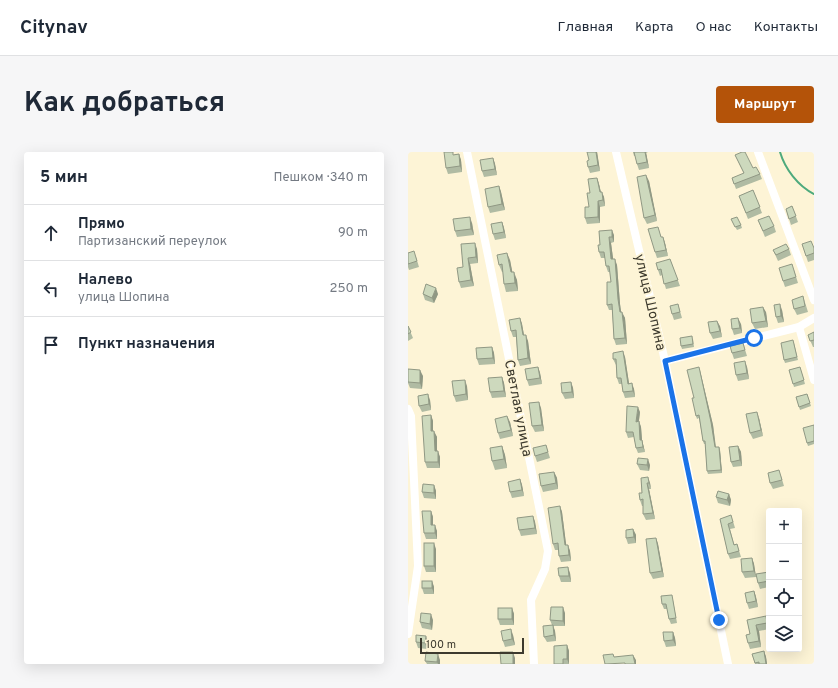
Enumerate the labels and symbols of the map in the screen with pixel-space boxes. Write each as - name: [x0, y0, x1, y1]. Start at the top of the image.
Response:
- street label: улица Шопина: [630, 252, 669, 352]
- route start: [745, 329, 763, 347]
- street label: Светлая улица: [500, 358, 535, 458]
- route end: [710, 611, 728, 629]
- scale bar: [420, 636, 524, 655]

